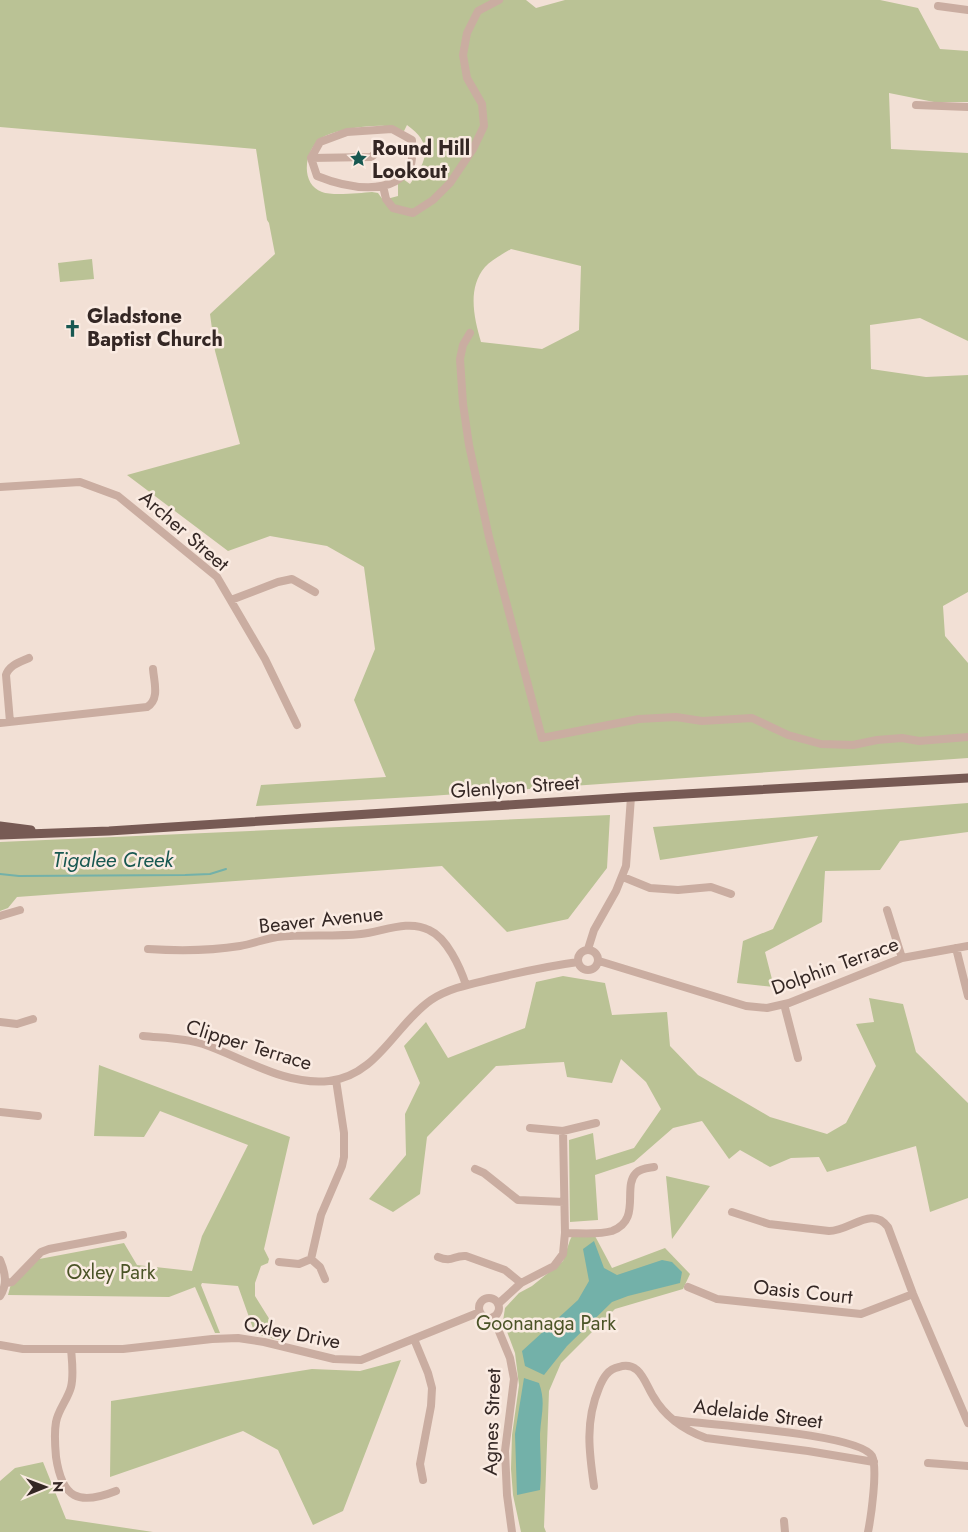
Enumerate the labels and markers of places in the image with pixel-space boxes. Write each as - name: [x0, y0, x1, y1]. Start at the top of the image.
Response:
- place label: Round Hill Lookout: [372, 134, 470, 186]
- place icon: Round Hill Lookout: [348, 149, 368, 169]
- place label: Gladstone Baptist Church: [87, 302, 223, 354]
- church icon: Gladstone Baptist Church: [63, 318, 83, 338]

